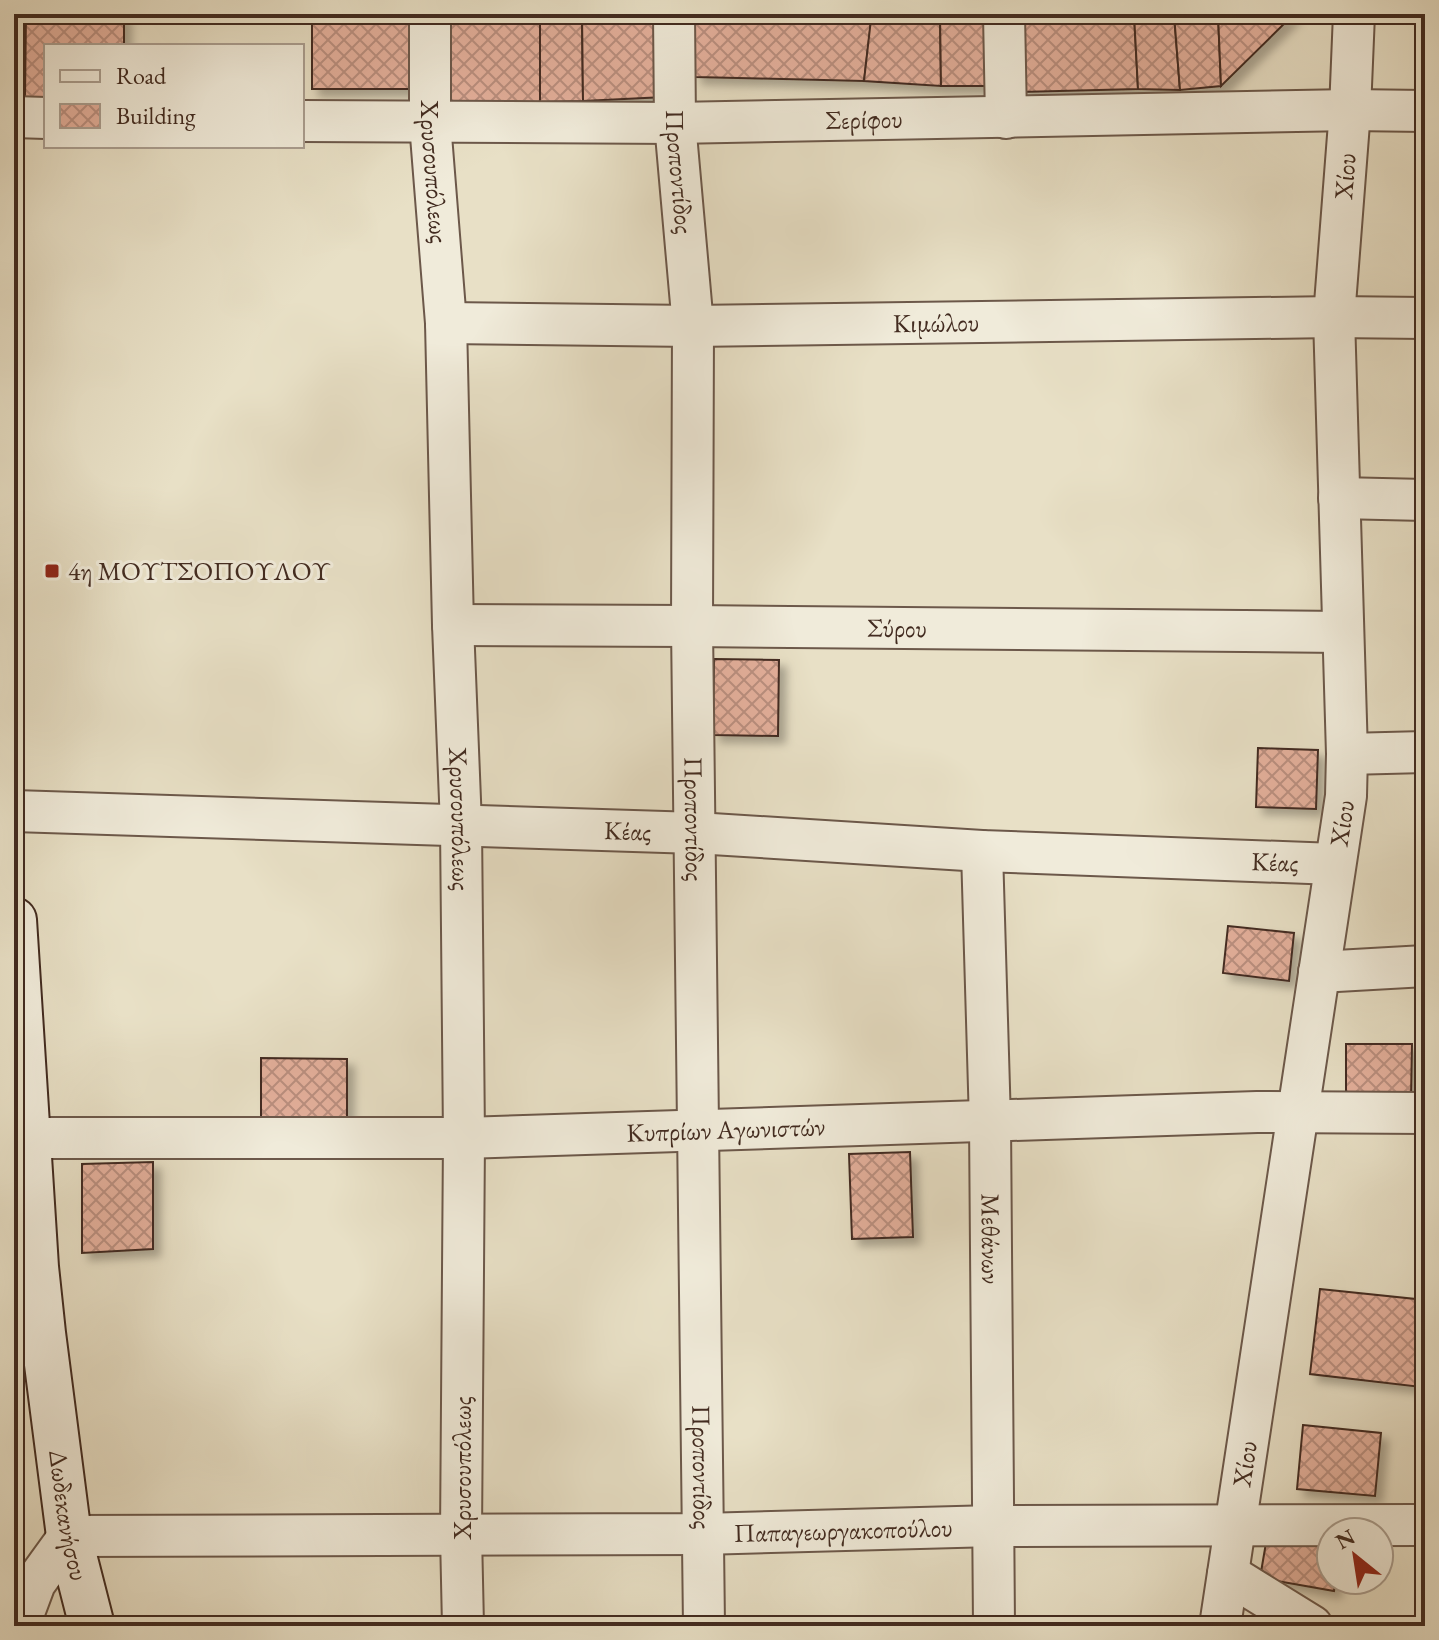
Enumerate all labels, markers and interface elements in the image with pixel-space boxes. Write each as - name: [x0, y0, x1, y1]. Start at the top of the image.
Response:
- legend: [44, 44, 304, 148]
- text: Road: [116, 60, 167, 91]
- street label: Χρυσουπόλεως: [413, 99, 457, 245]
- text: Building: [116, 100, 196, 131]
- street label: Σερίφου: [825, 102, 903, 137]
- street label: Προποντίδος: [658, 110, 702, 235]
- street label: Χίου: [1326, 152, 1364, 202]
- street label: Κιμώλου: [893, 305, 979, 340]
- place label: 4η ΜΟΥΤΣΟΠΟΥΛΟΥ: [68, 554, 331, 588]
- marker: 4η ΜΟΥΤΣΟΠΟΥΛΟΥ: [43, 562, 61, 580]
- street label: Σύρου: [867, 611, 927, 645]
- street label: Χρυσουπόλεως: [441, 746, 479, 891]
- street label: Προποντίδος: [677, 757, 712, 882]
- street label: Χίου: [1321, 798, 1362, 850]
- street label: Κέας: [604, 813, 652, 849]
- street label: Κέας: [1251, 844, 1299, 880]
- street label: Κυπρίων Αγωνιστών: [626, 1109, 826, 1150]
- street label: Μεθάνων: [974, 1193, 1008, 1284]
- street label: Χρυσουπόλεως: [445, 1396, 479, 1541]
- street label: Προποντίδος: [684, 1405, 720, 1530]
- street label: Χίου: [1224, 1438, 1265, 1490]
- street label: Δωδεκανήσου: [41, 1448, 97, 1584]
- street label: Παπαγεωργακοπούλου: [733, 1510, 953, 1550]
- north arrow: [1315, 1516, 1395, 1596]
- text: N: [1330, 1522, 1360, 1556]

